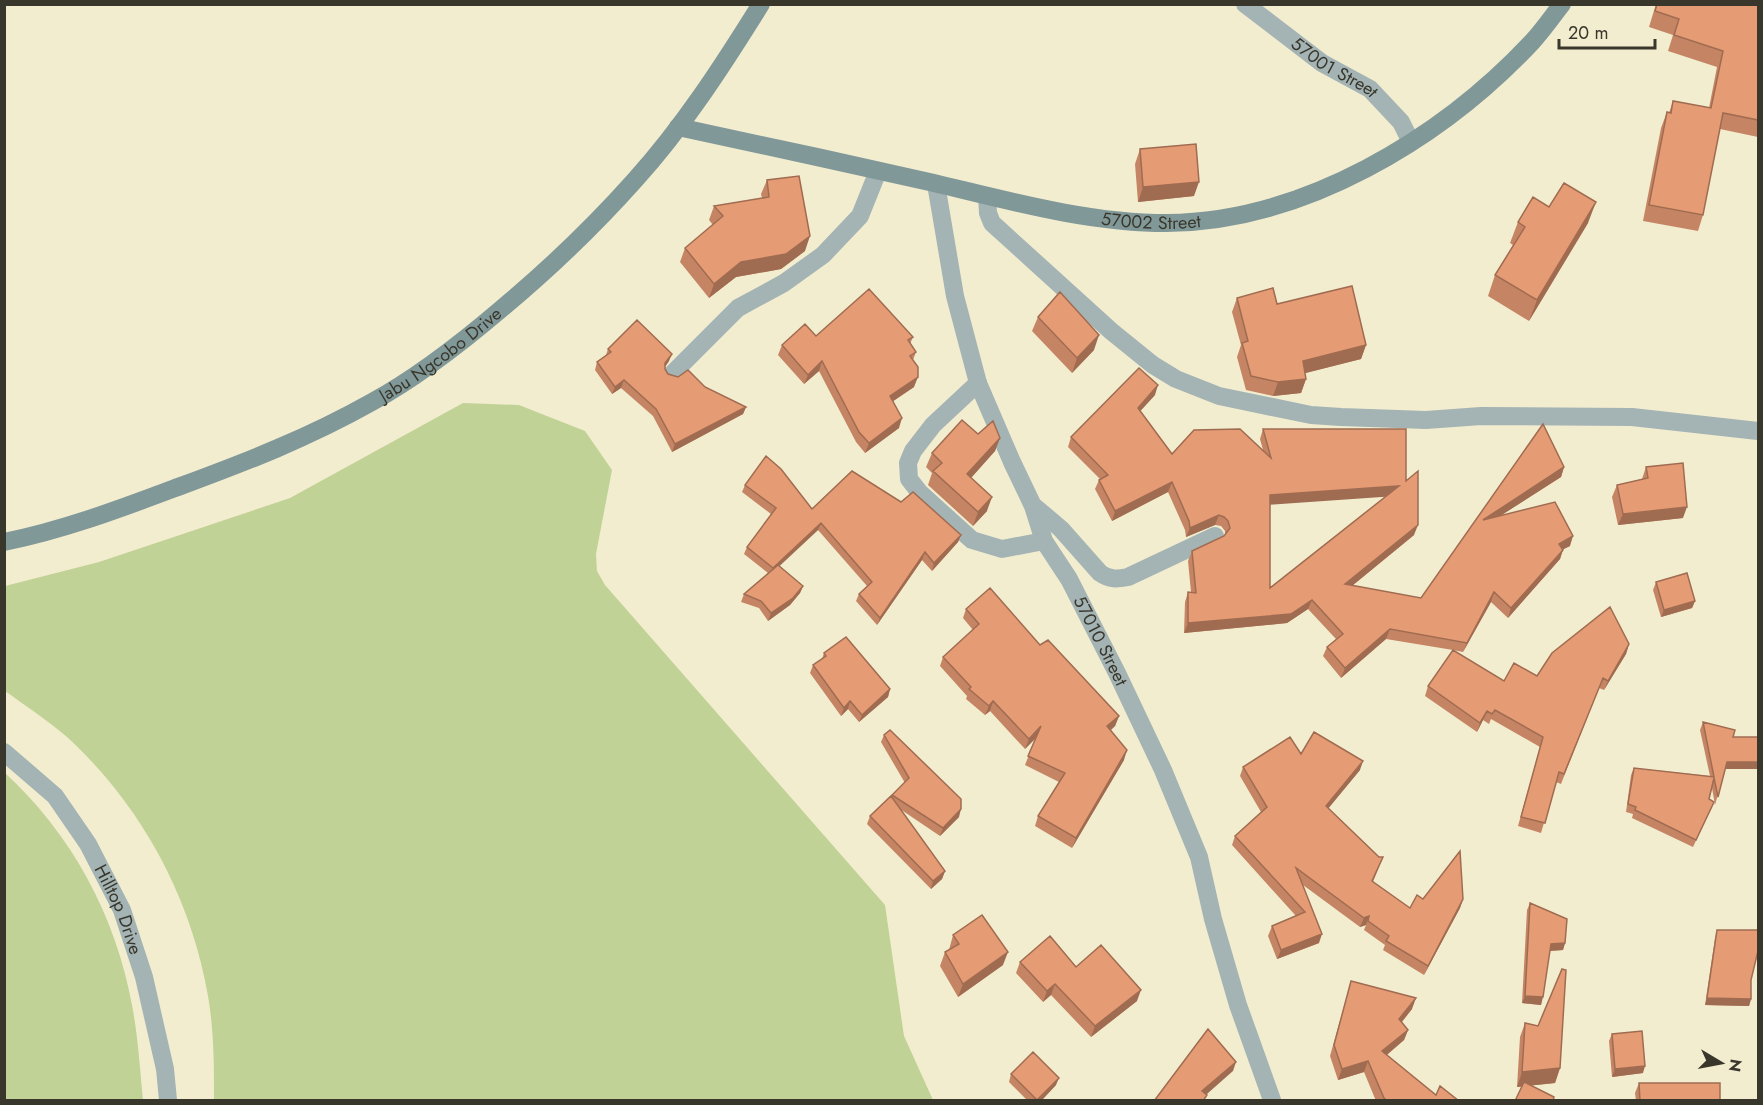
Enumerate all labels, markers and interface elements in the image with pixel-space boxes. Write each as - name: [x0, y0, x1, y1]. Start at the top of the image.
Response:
- scale bar: [1559, 12, 1655, 50]
- text: 20 m: [1568, 20, 1608, 46]
- street label: 57001 Street: [1286, 31, 1385, 104]
- street label: 57002 Street: [1100, 206, 1203, 236]
- street label: Jabu Ngcobo Drive: [373, 301, 507, 409]
- street label: 57010 Street: [1067, 591, 1135, 691]
- street label: Hilltop Drive: [88, 860, 149, 958]
- north arrow: [1691, 1033, 1751, 1093]
- text: N: [1723, 1057, 1748, 1074]

